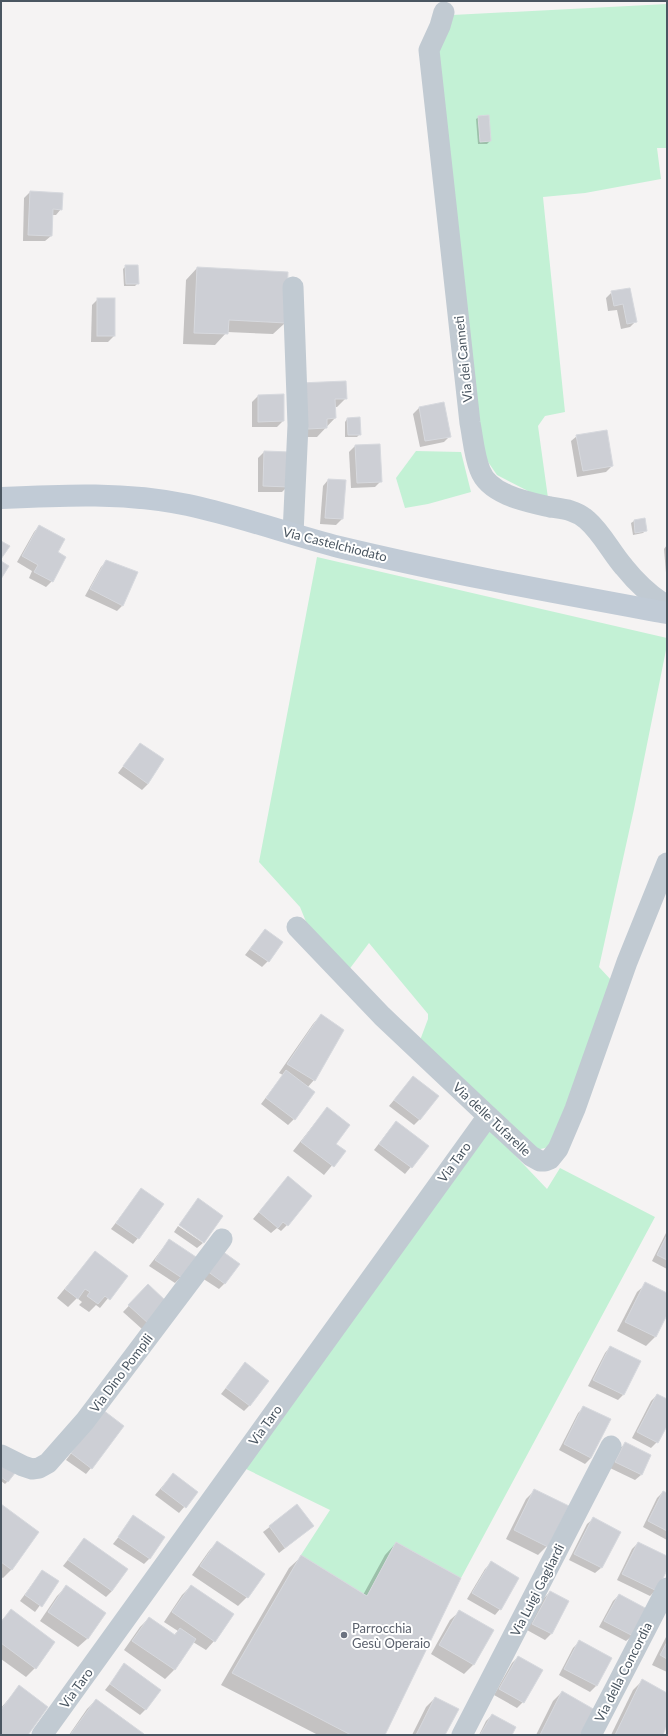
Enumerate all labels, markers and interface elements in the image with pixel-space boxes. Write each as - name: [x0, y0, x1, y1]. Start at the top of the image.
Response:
- street label: Via dei Canneti: [451, 315, 475, 403]
- street label: Via Castelchiodato: [281, 523, 389, 565]
- street label: Via delle Tufarelle: [450, 1079, 534, 1159]
- street label: Via Taro: [434, 1139, 474, 1185]
- street label: Via Dino Pompili: [86, 1330, 156, 1416]
- street label: Via Taro: [245, 1402, 285, 1448]
- street label: Via Luigi Gagliardi: [507, 1541, 567, 1639]
- street label: Via della Concordia: [591, 1619, 655, 1725]
- place label: Parrocchia Gesù Operaio: [352, 1620, 431, 1651]
- marker: Parrocchia Gesù Operaio: [339, 1630, 349, 1640]
- street label: Via Taro: [56, 1665, 96, 1711]

